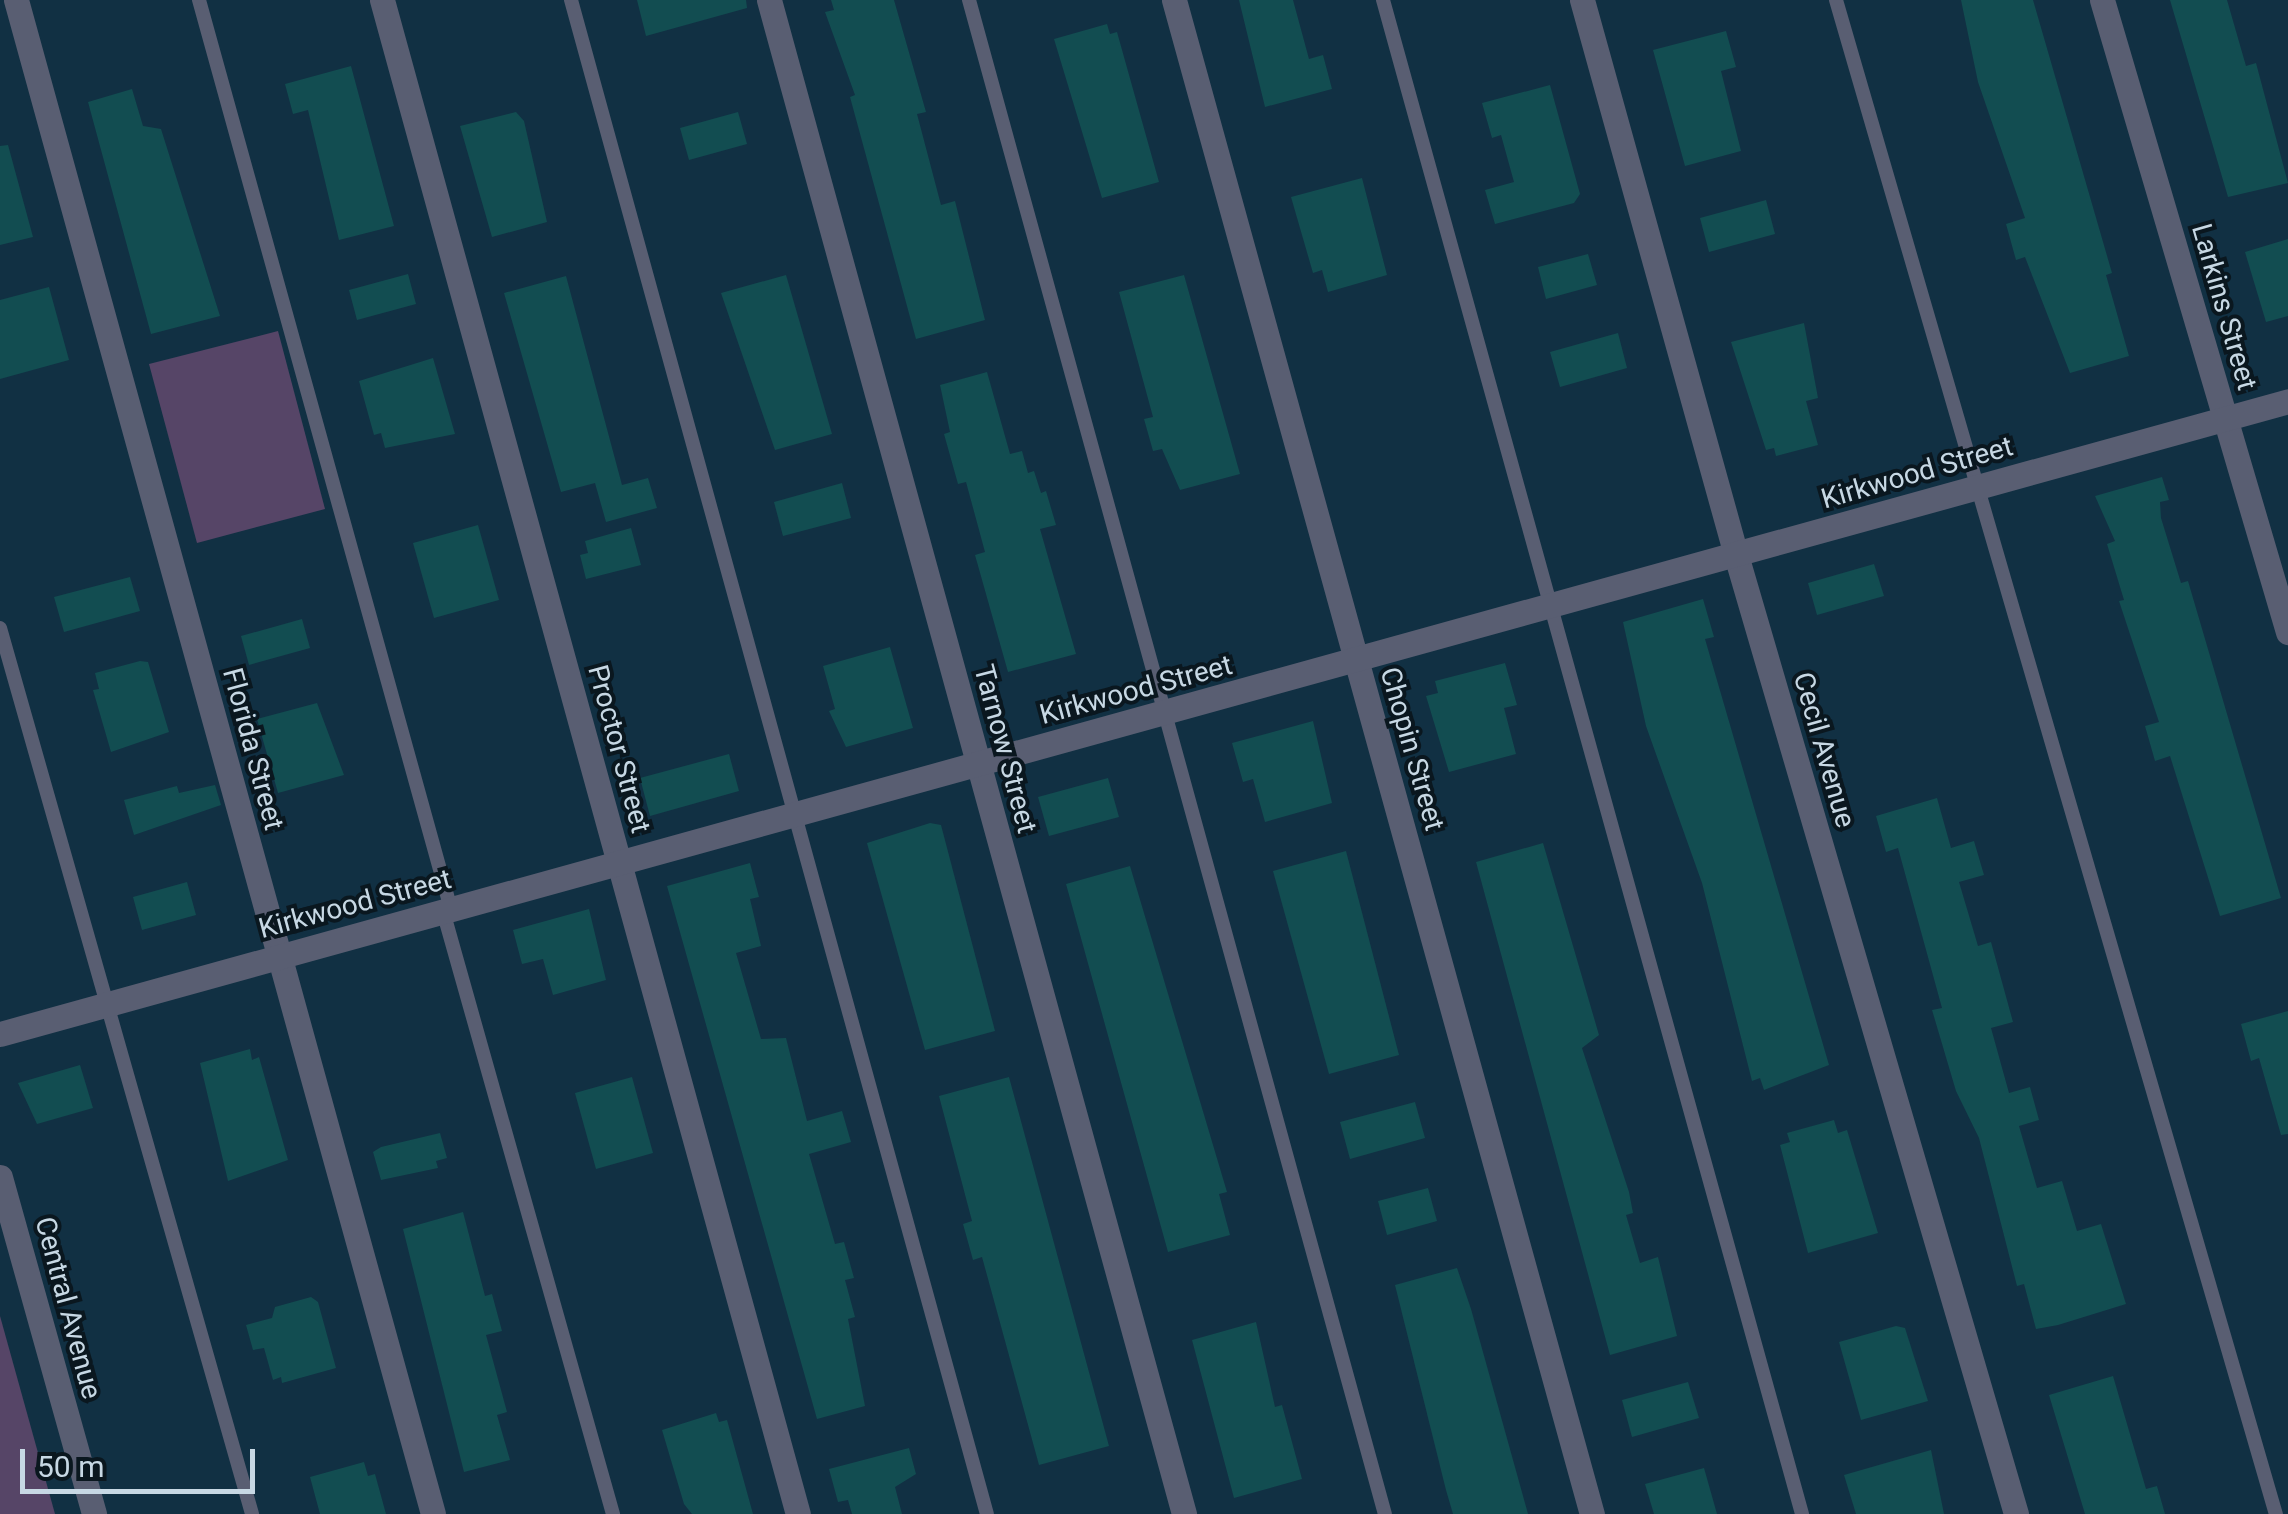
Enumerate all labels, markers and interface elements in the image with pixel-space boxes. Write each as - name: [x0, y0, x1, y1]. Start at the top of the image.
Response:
- street label: Larkins Street: [2184, 220, 2264, 394]
- street label: Kirkwood Street: [1817, 430, 2017, 516]
- street label: Kirkwood Street: [1036, 648, 1236, 732]
- street label: Proctor Street: [580, 661, 658, 837]
- street label: Tarnow Street: [966, 661, 1044, 837]
- street label: Chopin Street: [1373, 663, 1451, 835]
- street label: Florida Street: [215, 664, 291, 834]
- street label: Cecil Avenue: [1786, 669, 1862, 831]
- street label: Kirkwood Street: [255, 862, 455, 946]
- street label: Central Avenue: [28, 1213, 108, 1403]
- scale bar: [25, 1429, 260, 1491]
- text: 50 m: [37, 1449, 104, 1484]

